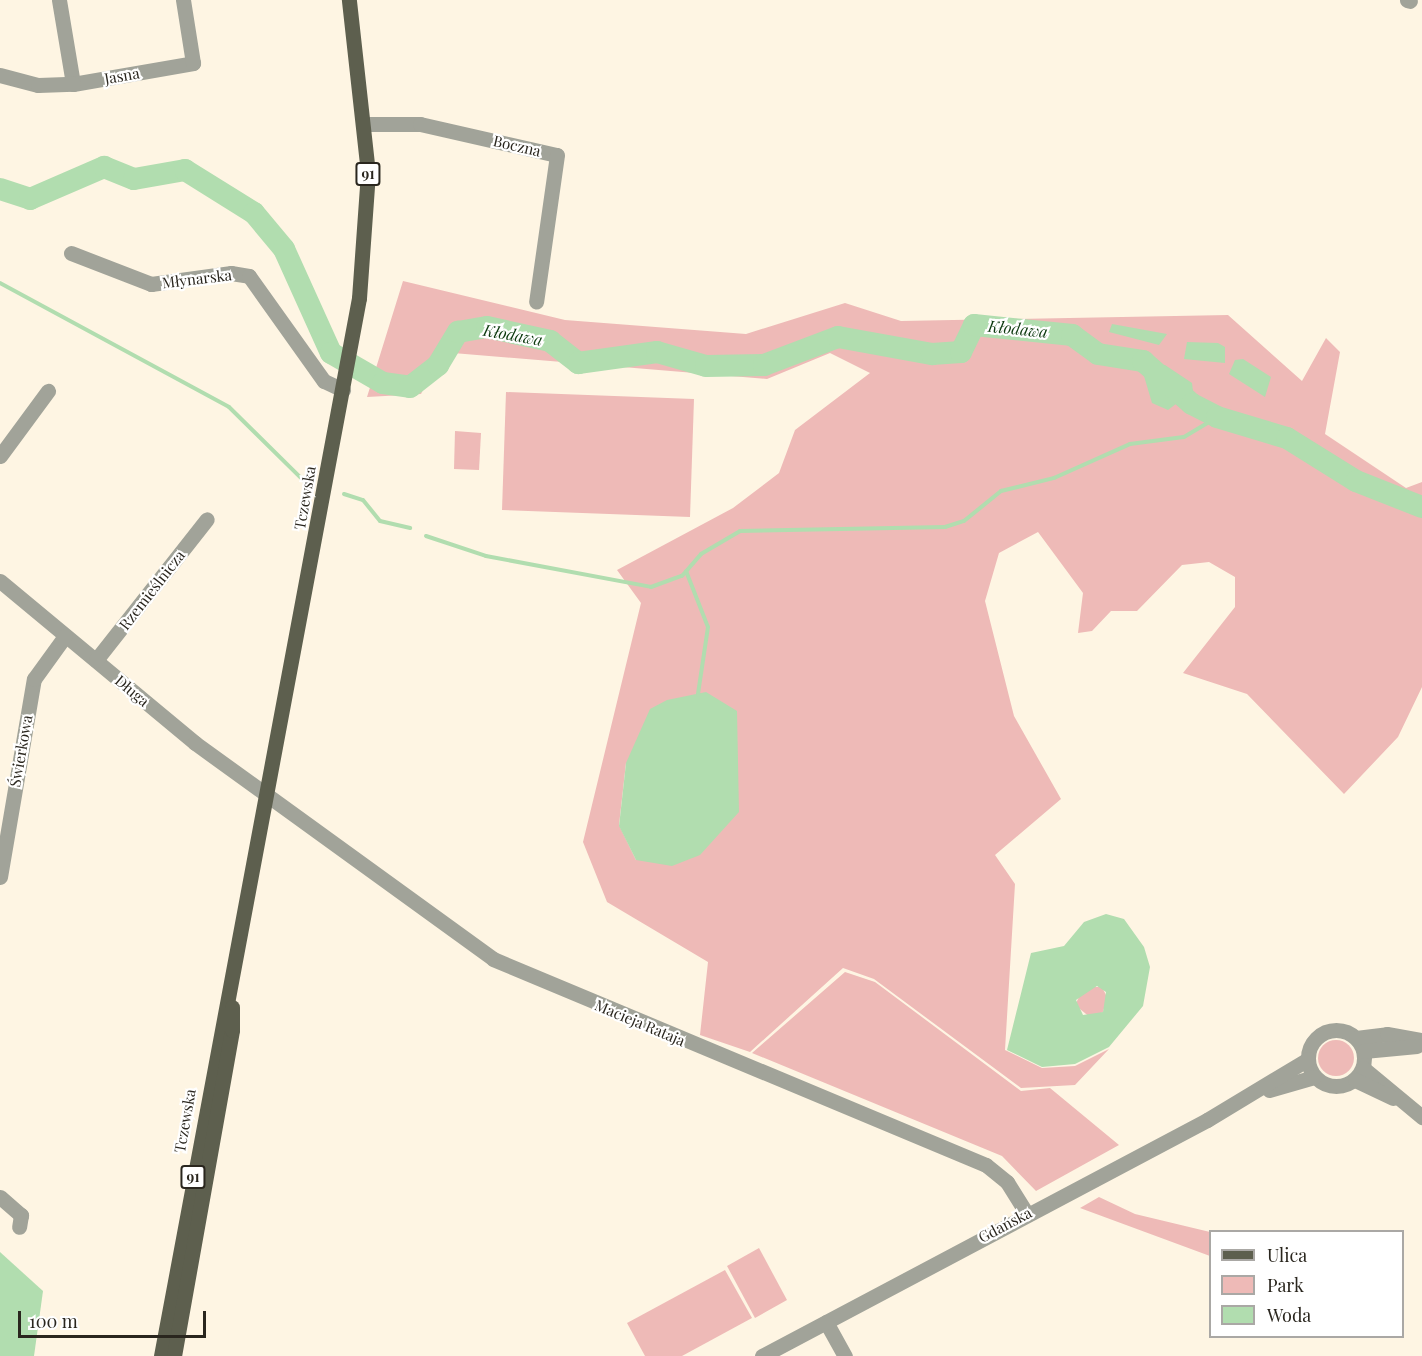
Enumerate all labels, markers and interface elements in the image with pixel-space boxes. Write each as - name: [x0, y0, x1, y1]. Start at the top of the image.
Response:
- street label: Jasna: [103, 64, 141, 88]
- street label: Boczna: [491, 132, 543, 160]
- road number: 91: [354, 163, 382, 185]
- street label: Młynarska: [161, 266, 233, 292]
- water label: Kłodawa: [987, 316, 1049, 342]
- water label: Kłodawa: [482, 320, 544, 350]
- street label: Tczewska: [291, 465, 319, 531]
- street label: Rzemieślnicza: [115, 547, 189, 633]
- street label: Długa: [111, 672, 153, 710]
- street label: Świerkowa: [6, 714, 36, 788]
- street label: Macieja Rataja: [592, 996, 688, 1050]
- street label: Tczewska: [171, 1088, 199, 1154]
- road number: 91: [180, 1166, 206, 1188]
- street label: Gdańska: [975, 1203, 1035, 1247]
- legend: [1209, 1230, 1404, 1338]
- text: Ulica: [1267, 1243, 1307, 1267]
- text: Park: [1267, 1273, 1304, 1297]
- scale bar: [21, 1299, 208, 1337]
- text: Woda: [1267, 1303, 1311, 1327]
- text: 100 m: [29, 1309, 78, 1333]

